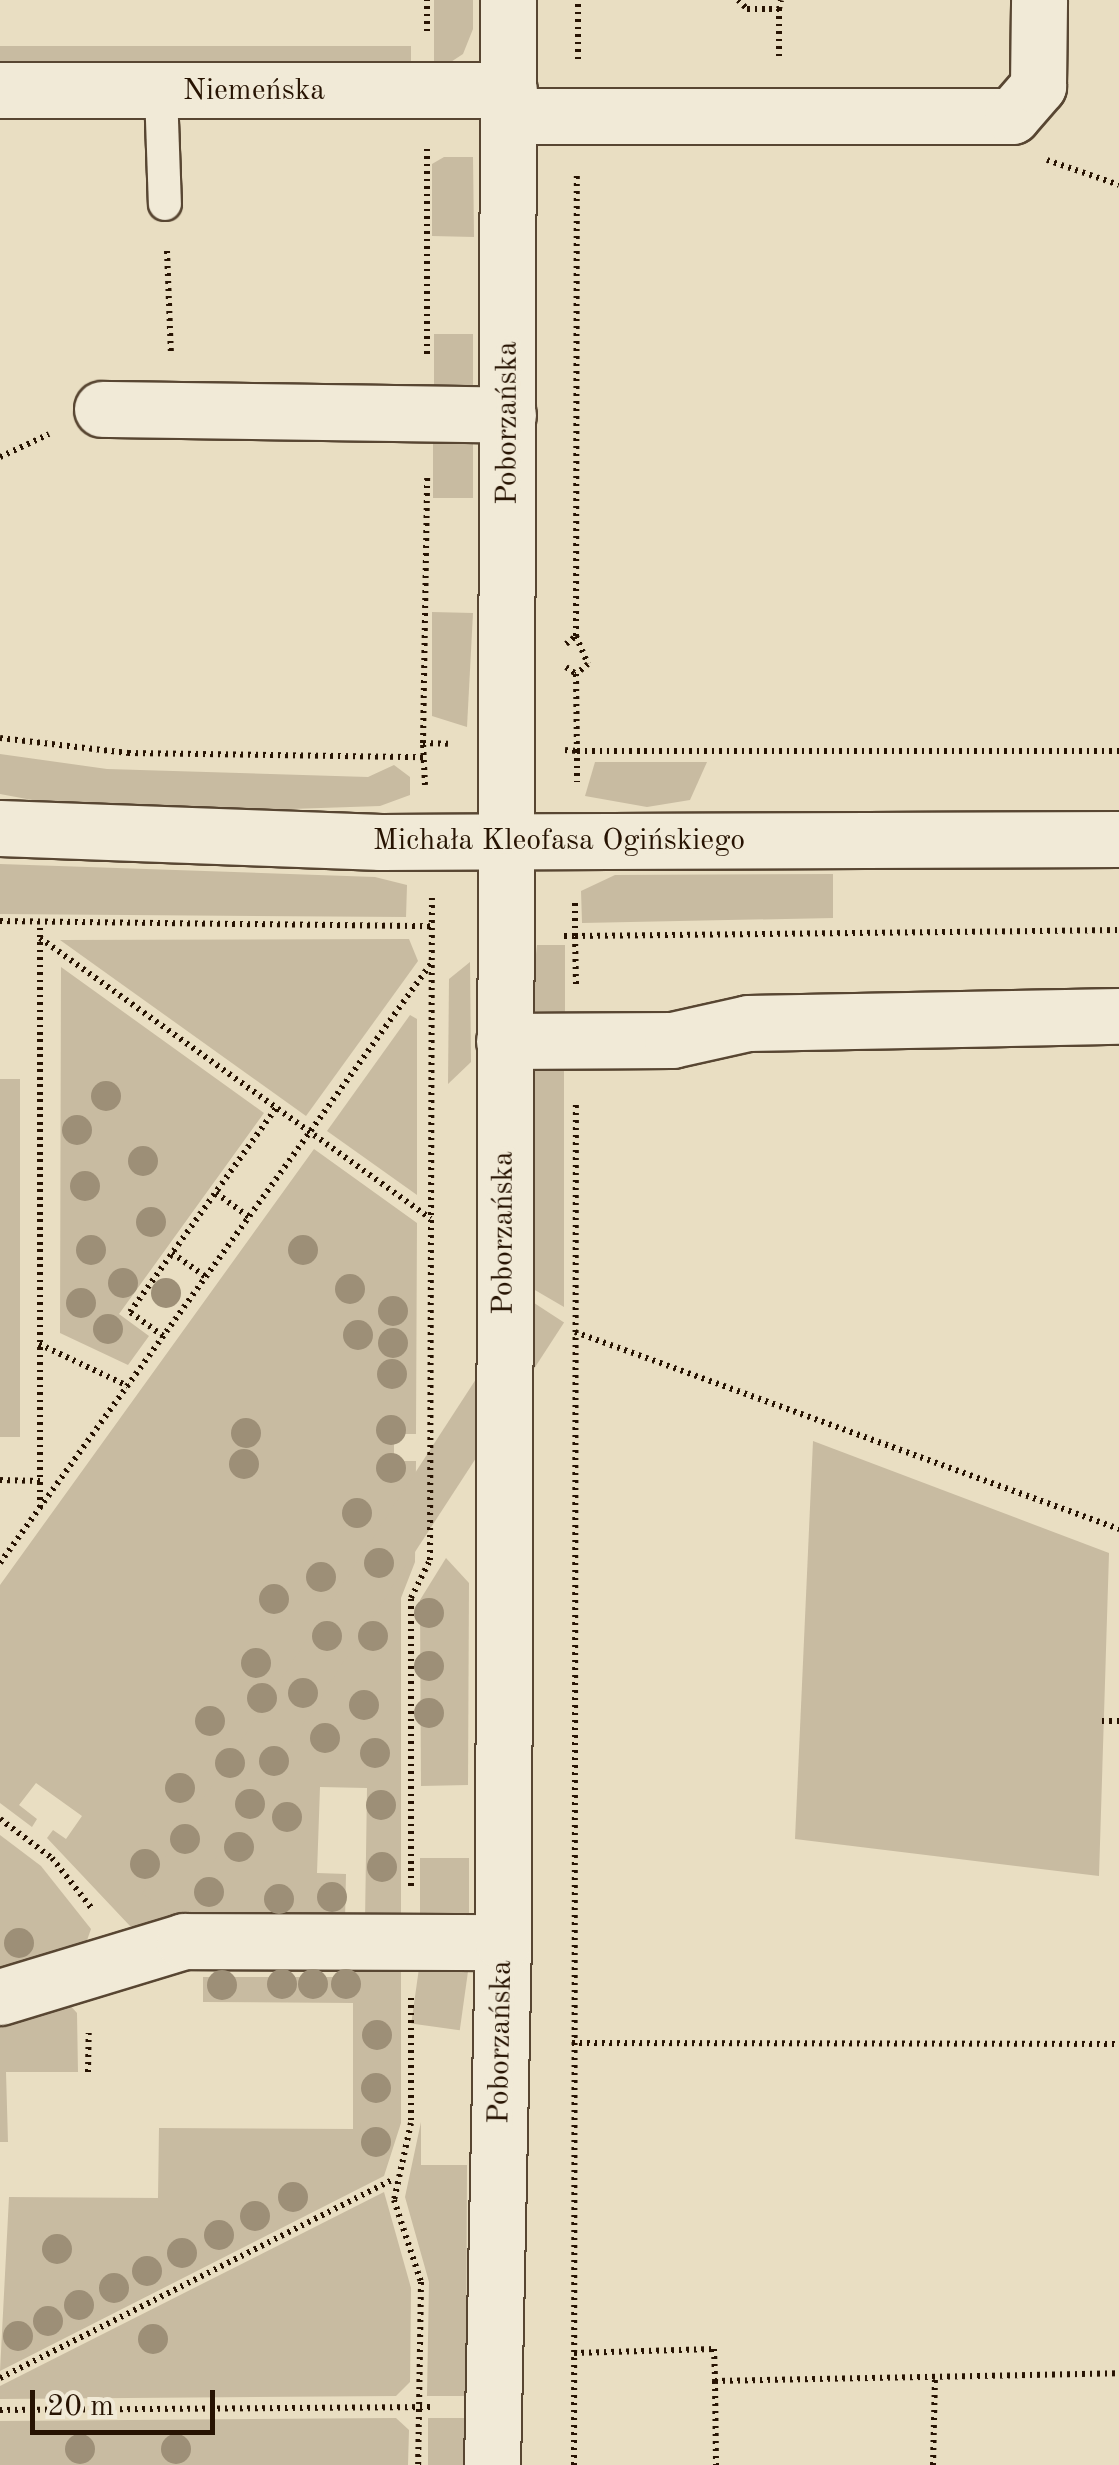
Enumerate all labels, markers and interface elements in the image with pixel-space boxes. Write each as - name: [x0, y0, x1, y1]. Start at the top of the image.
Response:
- street label: Niemeńska: [183, 73, 325, 109]
- street label: Poborzańska: [490, 341, 526, 505]
- street label: Michała Kleofasa Ogińskiego: [373, 823, 745, 859]
- street label: Poborzańska: [486, 1151, 522, 1315]
- street label: Poborzańska: [482, 1960, 520, 2124]
- scale bar: [35, 2370, 220, 2432]
- text: 20 m: [47, 2392, 114, 2422]

